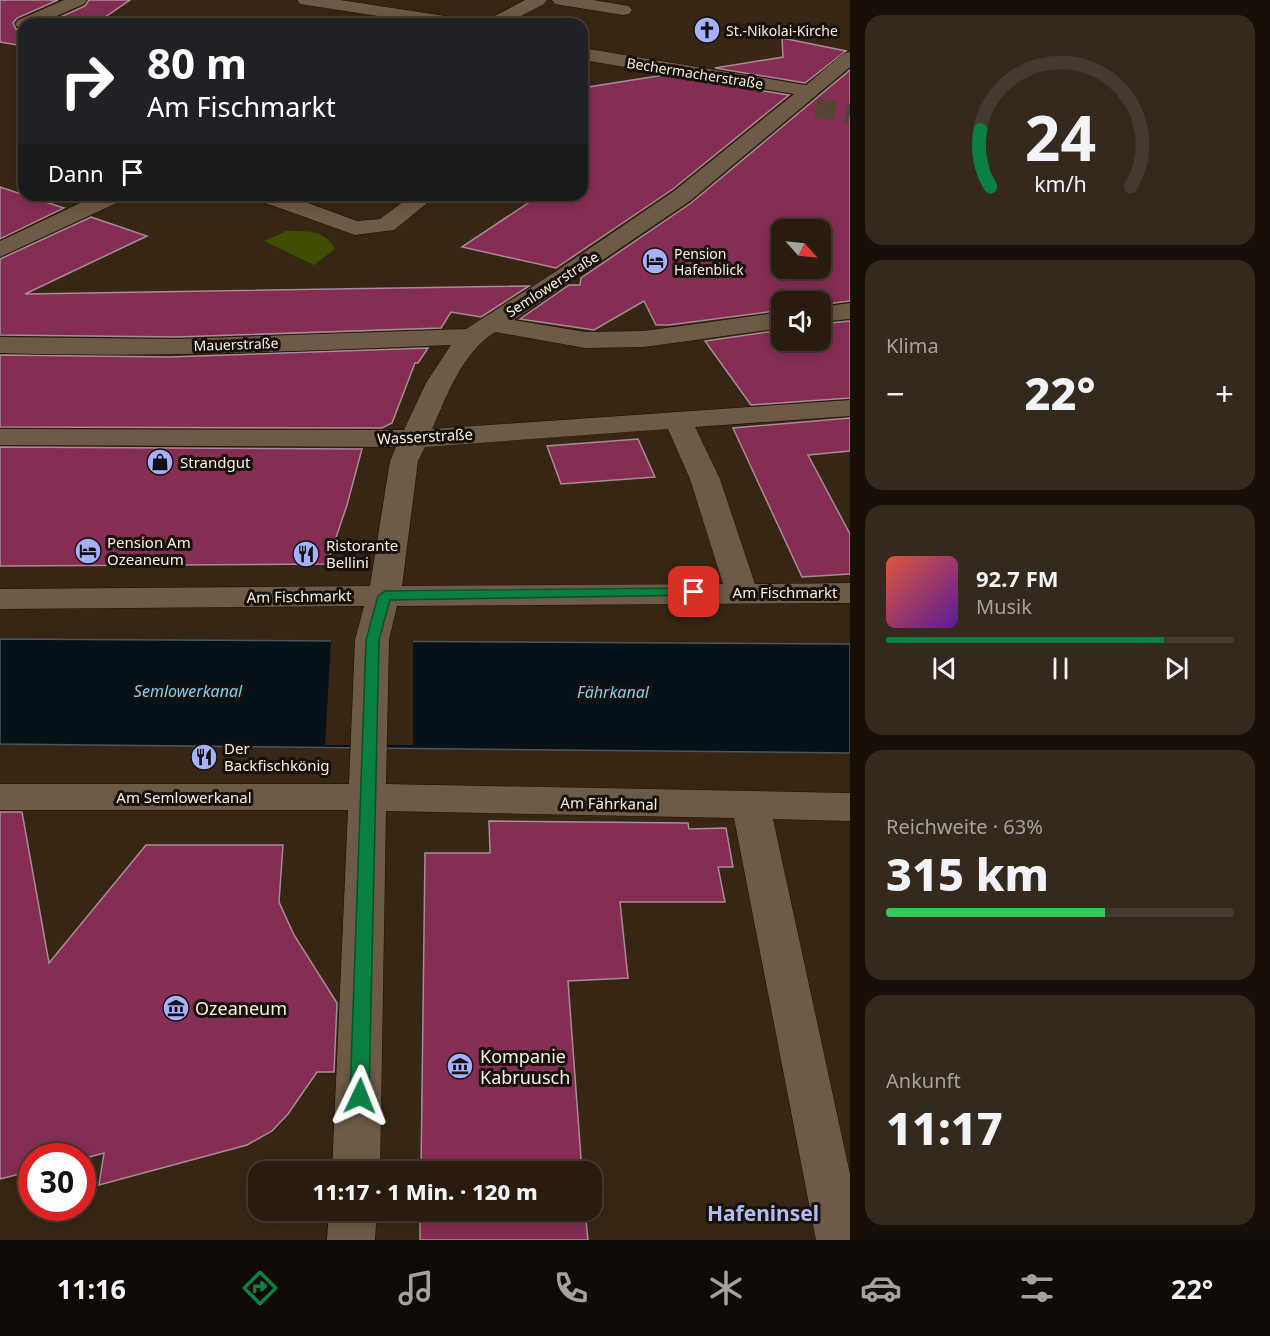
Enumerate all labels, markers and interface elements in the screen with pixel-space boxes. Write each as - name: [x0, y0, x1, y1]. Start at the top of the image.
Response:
- church icon: St.-Nikolai-Kirche: [692, 15, 722, 45]
- place label: St.-Nikolai-Kirche: [726, 21, 838, 40]
- text: 80 m: [147, 34, 247, 91]
- icon: right: [48, 42, 126, 120]
- street label: Bechermacherstraße: [625, 53, 765, 93]
- text: Am Fischmarkt: [147, 88, 336, 125]
- text: 24: [1024, 94, 1096, 179]
- icon: arrive: [116, 156, 149, 189]
- text: Dann: [48, 158, 104, 188]
- text: km/h: [1034, 169, 1086, 198]
- north arrow: [771, 219, 831, 279]
- map controls: [771, 219, 831, 351]
- place label: Pension Hafenblick: [674, 244, 744, 279]
- hotel icon: Pension Hafenblick: [640, 246, 670, 276]
- street label: Semlowerstraße: [502, 247, 602, 321]
- button: sound: [771, 291, 831, 351]
- text: Klima: [886, 332, 939, 359]
- street label: Mauerstraße: [193, 333, 279, 355]
- text: 22°: [1024, 362, 1096, 423]
- text: −: [886, 371, 905, 416]
- text: +: [1215, 371, 1234, 416]
- street label: Wasserstraße: [377, 424, 473, 448]
- shop icon: Strandgut: [145, 447, 175, 477]
- place label: Strandgut: [180, 452, 251, 472]
- place label: Pension Am Ozeaneum: [107, 532, 191, 569]
- place label: Ristorante Bellini: [326, 535, 398, 572]
- hotel icon: Pension Am Ozeaneum: [73, 536, 103, 566]
- restaurant icon: Ristorante Bellini: [291, 539, 321, 569]
- text: 92.7 FM: [976, 563, 1058, 593]
- pin: [668, 566, 719, 617]
- icon: arrive: [677, 575, 710, 608]
- street label: Am Fischmarkt: [733, 582, 838, 602]
- street label: Am Fischmarkt: [246, 585, 352, 607]
- text: Musik: [976, 593, 1032, 620]
- icon: previous: [928, 652, 961, 685]
- icon: pause: [1044, 652, 1077, 685]
- icon: next: [1160, 652, 1193, 685]
- water label: Semlowerkanal: [134, 680, 243, 702]
- water label: Fährkanal: [577, 681, 650, 703]
- place label: Der Backfischkönig: [224, 738, 330, 775]
- restaurant icon: Der Backfischkönig: [189, 742, 219, 772]
- street label: Am Semlowerkanal: [116, 787, 252, 807]
- street label: Am Fährkanal: [560, 792, 658, 814]
- text: Reichweite · 63%: [886, 813, 1043, 840]
- text: 315 km: [886, 843, 1049, 904]
- museum icon: Ozeaneum: [161, 993, 191, 1023]
- place label: Ozeaneum: [195, 996, 287, 1020]
- place label: Kompanie Kabruusch: [480, 1044, 570, 1089]
- museum icon: Kompanie Kabruusch: [445, 1051, 475, 1081]
- position arrow: [328, 1064, 392, 1128]
- text: Ankunft: [886, 1067, 961, 1094]
- text: 11:17: [886, 1097, 1003, 1158]
- speed limit sign: 30: [18, 1143, 96, 1221]
- text: 11:17 · 1 Min. · 120 m: [312, 1176, 538, 1206]
- district label: Hafeninsel: [707, 1199, 819, 1227]
- icon: directions: [239, 1267, 281, 1309]
- icon: music: [395, 1267, 437, 1309]
- icon: phone: [550, 1267, 592, 1309]
- icon: climate: [705, 1267, 747, 1309]
- icon: car: [860, 1267, 902, 1309]
- icon: filters: [1016, 1267, 1058, 1309]
- text: 11:16: [57, 1270, 126, 1307]
- text: 22°: [1171, 1270, 1213, 1307]

